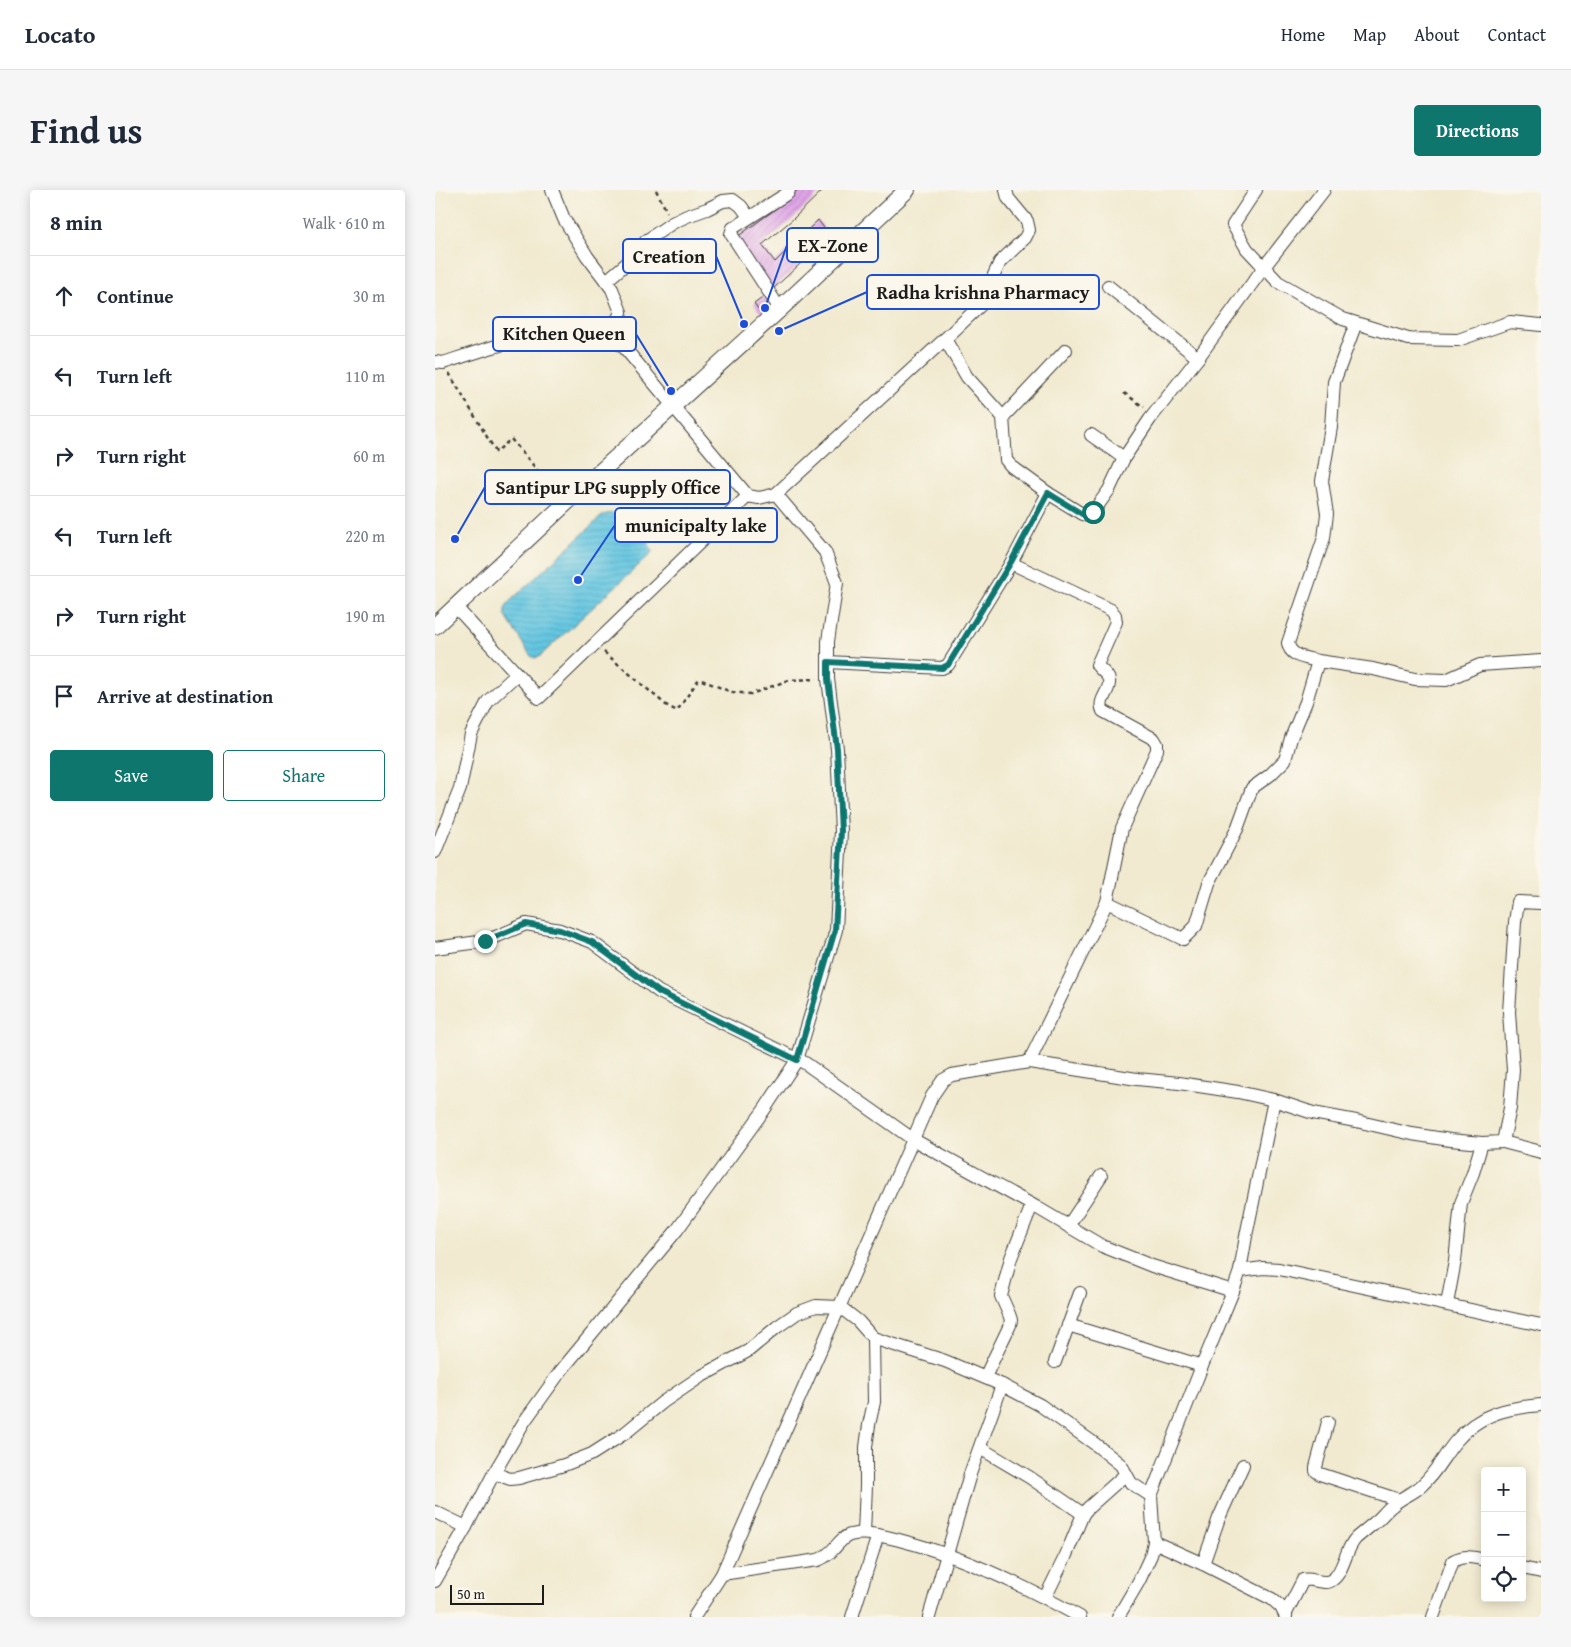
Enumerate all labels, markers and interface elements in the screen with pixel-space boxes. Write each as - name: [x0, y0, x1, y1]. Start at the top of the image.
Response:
- text: Locato: [25, 17, 96, 52]
- text: Home: [1281, 21, 1325, 48]
- text: Map: [1353, 21, 1386, 48]
- text: About: [1414, 21, 1460, 48]
- text: Contact: [1488, 21, 1546, 48]
- text: Find us: [30, 105, 143, 156]
- button: Directions: [1414, 105, 1541, 156]
- text: 8 min: [50, 207, 102, 238]
- text: Walk · 610 m: [302, 211, 385, 235]
- callout: EX-Zone: [787, 228, 878, 262]
- text: EX-Zone: [798, 231, 868, 259]
- callout: Creation: [623, 239, 716, 273]
- text: Creation: [633, 242, 706, 270]
- callout: Radha krishna Pharmacy: [867, 275, 1099, 309]
- text: Radha krishna Pharmacy: [877, 278, 1090, 306]
- icon: ahead: [50, 282, 78, 310]
- text: Continue: [97, 282, 174, 310]
- text: 30 m: [353, 284, 385, 308]
- callout: Kitchen Queen: [493, 317, 636, 351]
- text: Kitchen Queen: [503, 319, 626, 347]
- icon: left: [50, 362, 78, 390]
- text: Turn left: [97, 362, 172, 390]
- text: 110 m: [345, 364, 385, 388]
- icon: right: [50, 442, 78, 470]
- text: Turn right: [97, 442, 186, 470]
- text: 60 m: [353, 444, 385, 468]
- callout: Santipur LPG supply Office: [485, 470, 730, 504]
- text: Santipur LPG supply Office: [495, 473, 721, 501]
- route start: [1082, 501, 1105, 524]
- callout: municipalty lake: [615, 508, 777, 542]
- text: municipalty lake: [625, 511, 767, 539]
- icon: left: [50, 522, 78, 550]
- text: Turn left: [97, 522, 172, 550]
- text: 220 m: [345, 524, 385, 548]
- icon: right: [50, 602, 78, 630]
- text: Turn right: [97, 602, 186, 630]
- text: 190 m: [345, 604, 385, 628]
- icon: arrive: [50, 682, 78, 710]
- text: Arrive at destination: [97, 682, 273, 710]
- button: Save: [50, 750, 213, 801]
- button: Share: [223, 750, 385, 801]
- route end: [474, 930, 497, 953]
- map controls: [1481, 1467, 1526, 1602]
- button: +: [1481, 1467, 1526, 1512]
- button: −: [1481, 1512, 1526, 1557]
- button: locate: [1481, 1557, 1526, 1602]
- scale bar: [450, 1582, 544, 1605]
- text: 50 m: [457, 1584, 485, 1604]

